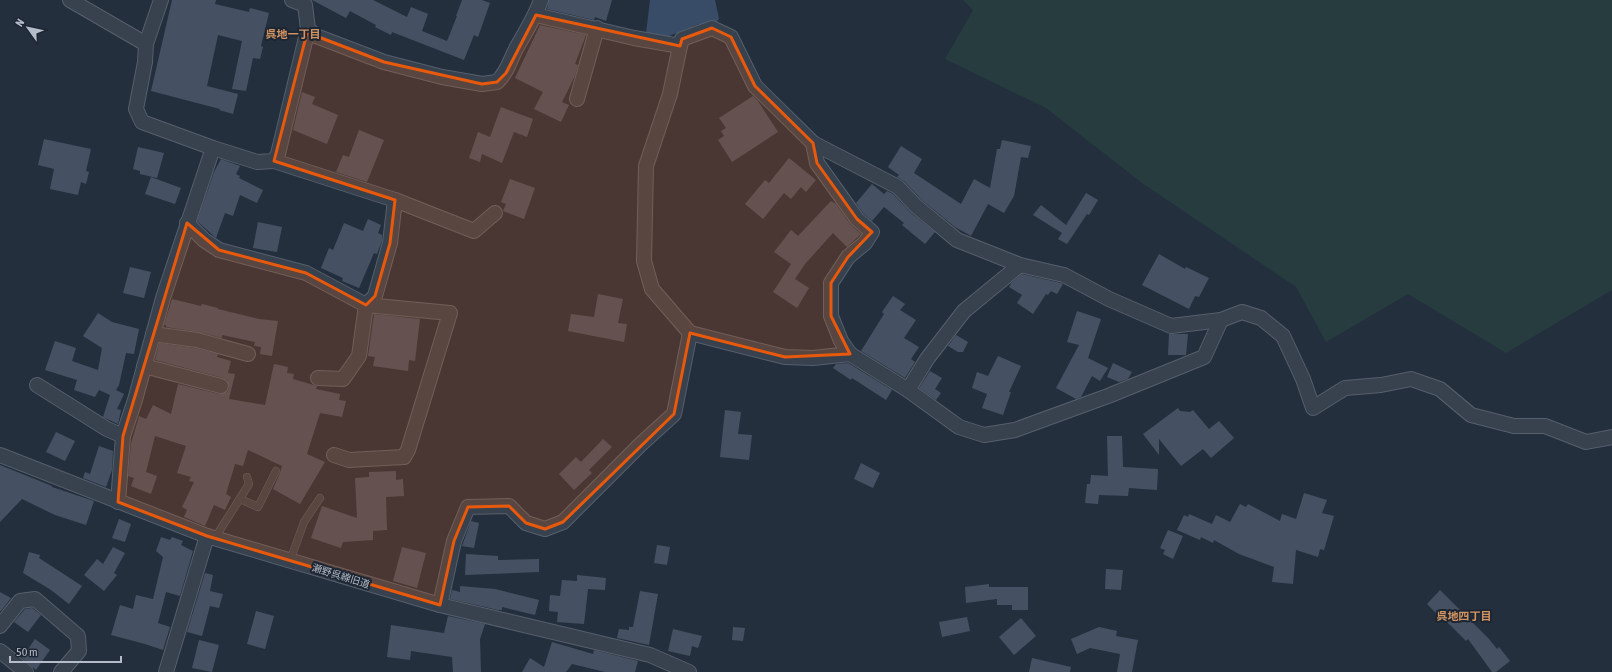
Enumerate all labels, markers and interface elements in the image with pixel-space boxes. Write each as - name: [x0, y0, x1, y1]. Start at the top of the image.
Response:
- north arrow: [8, 8, 48, 48]
- text: N: [13, 17, 26, 29]
- district label: 呉地一丁目: [266, 28, 321, 40]
- street label: 瀬野呉線旧道: [311, 562, 371, 590]
- district label: 呉地四丁目: [1437, 610, 1492, 622]
- scale bar: [10, 638, 121, 664]
- text: 50 m: [16, 645, 38, 659]

